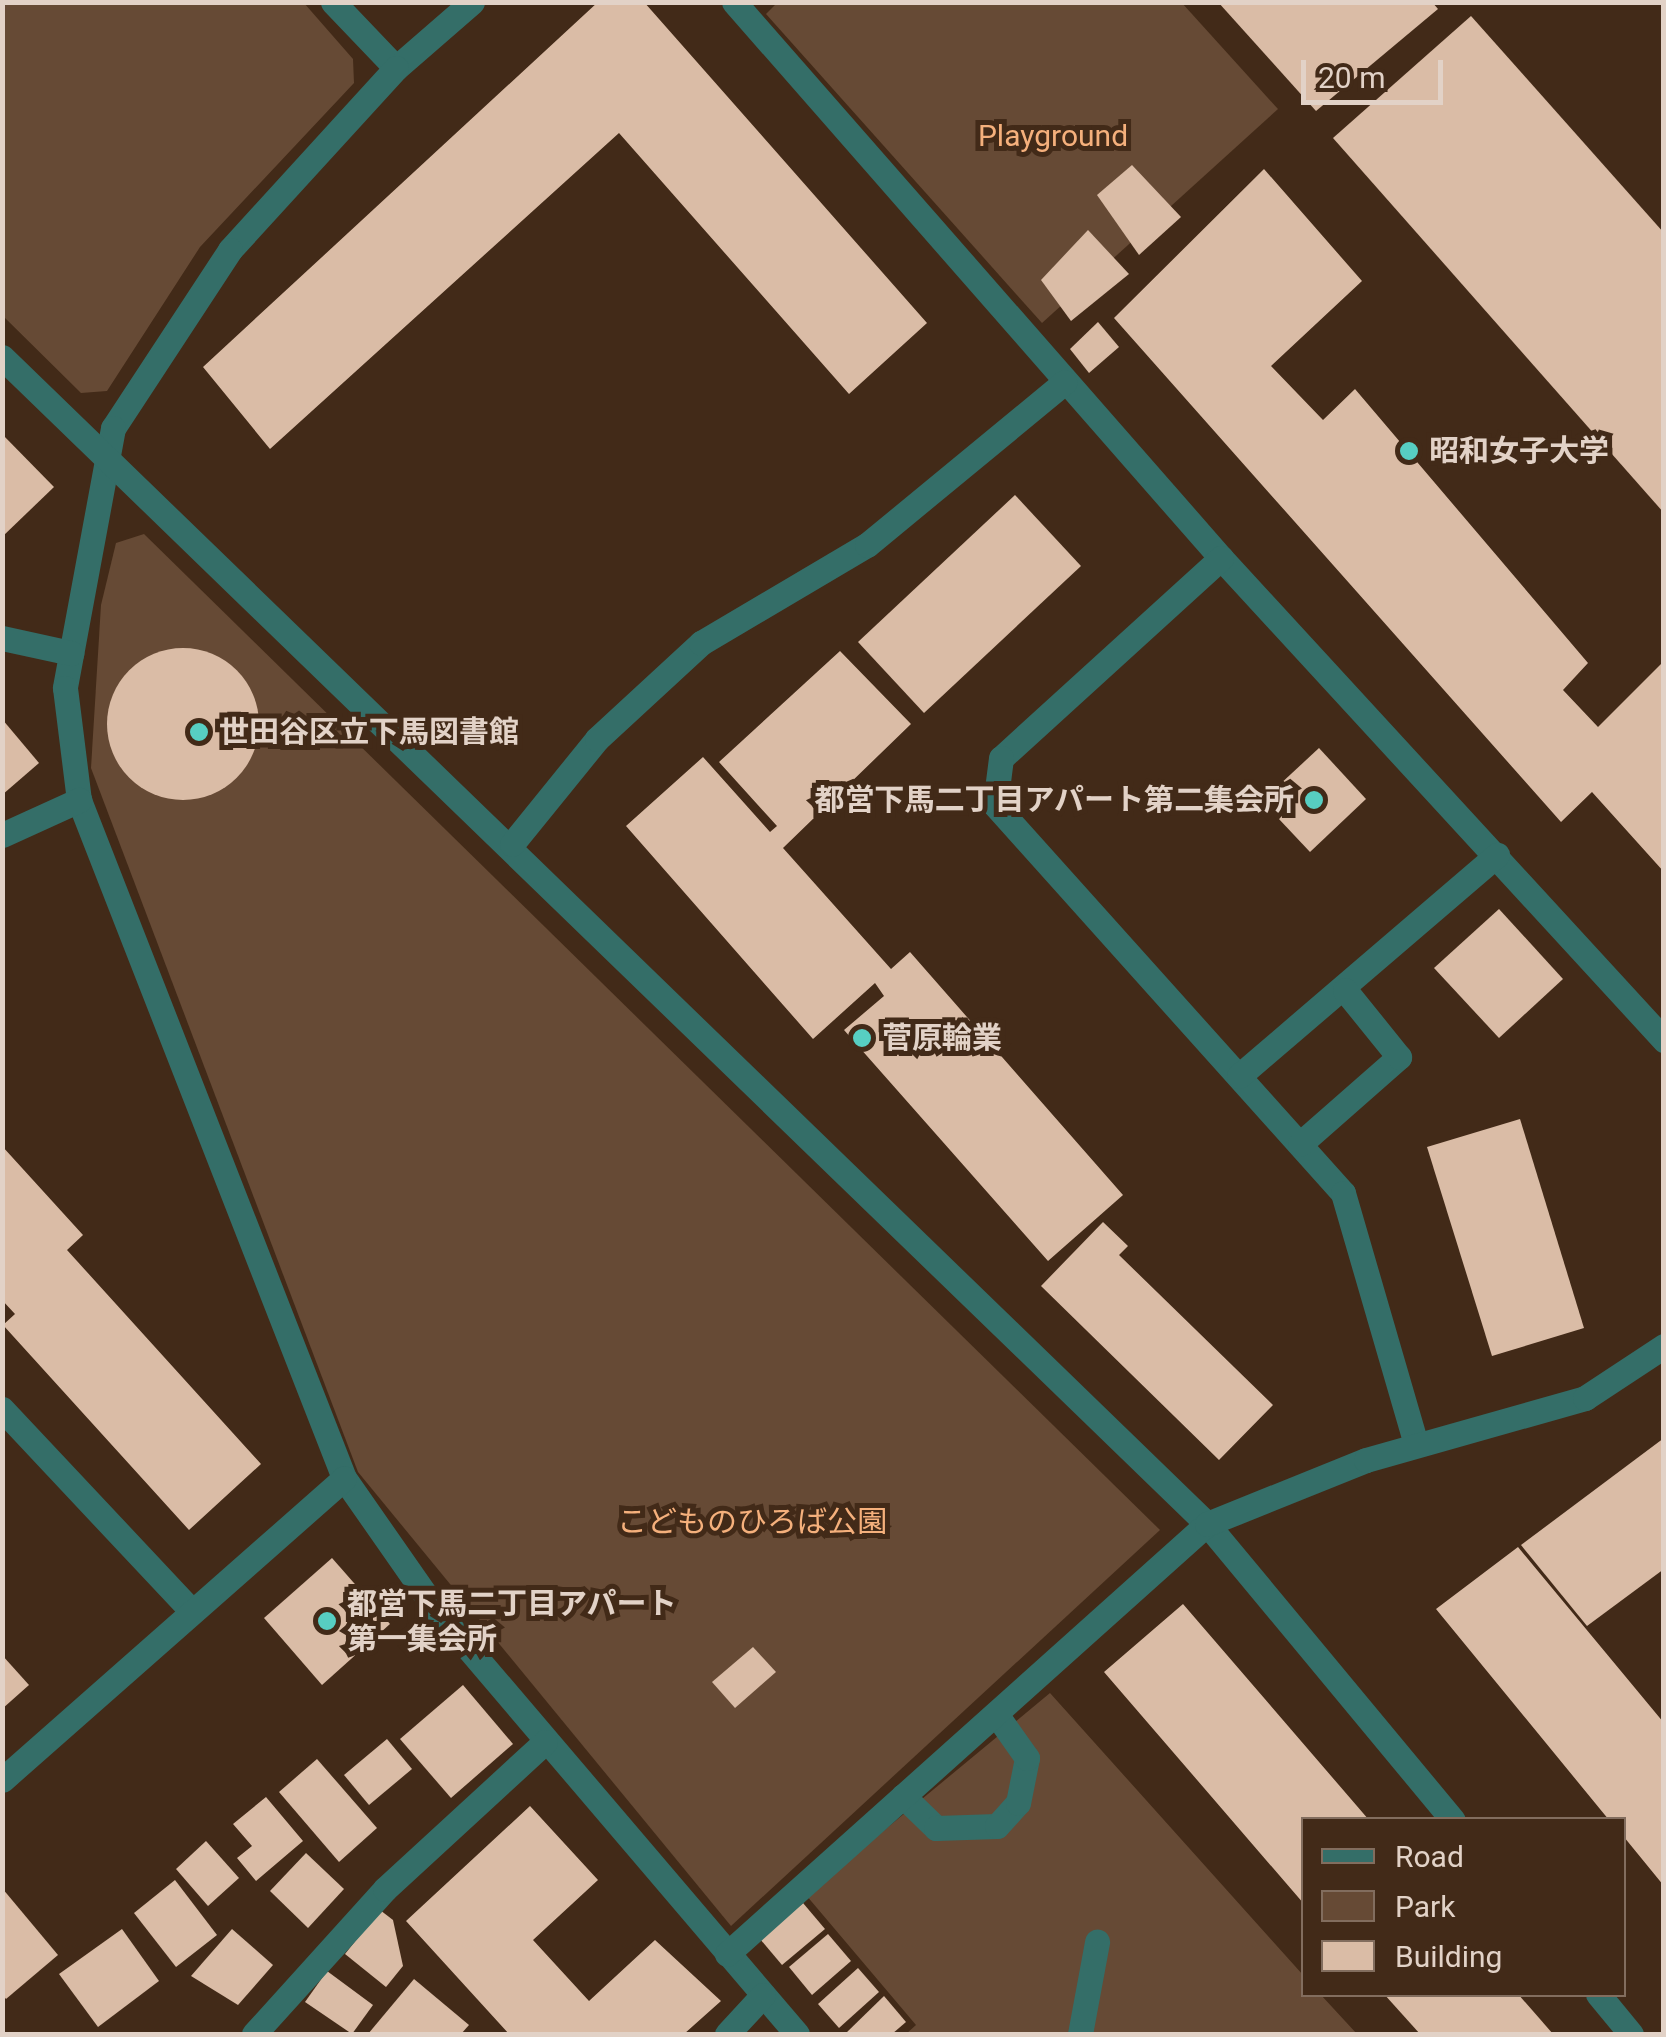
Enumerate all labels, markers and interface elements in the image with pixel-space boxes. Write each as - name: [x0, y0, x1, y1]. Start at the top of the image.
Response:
- scale bar: [1306, 40, 1448, 102]
- text: 20 m: [1318, 60, 1385, 95]
- park label: Playground: [978, 118, 1128, 154]
- place label: 昭和女子大学: [1429, 433, 1609, 469]
- marker: 昭和女子大学: [1398, 440, 1420, 462]
- place label: 世田谷区立下馬図書館: [219, 714, 519, 750]
- marker: 世田谷区立下馬図書館: [188, 721, 210, 743]
- place label: 都営下馬二丁目アパート第二集会所: [814, 782, 1294, 818]
- marker: 都営下馬二丁目アパート第二集会所: [1303, 789, 1325, 811]
- place label: 菅原輪業: [882, 1020, 1002, 1056]
- marker: 菅原輪業: [851, 1027, 873, 1049]
- park label: こどものひろば公園: [617, 1504, 887, 1540]
- place label: 都営下馬二丁目アパート 第一集会所: [347, 1586, 677, 1656]
- marker: 都営下馬二丁目アパート 第一集会所: [316, 1610, 338, 1632]
- legend: [1301, 1817, 1626, 1997]
- text: Road: [1395, 1839, 1464, 1874]
- text: Park: [1395, 1889, 1455, 1924]
- text: Building: [1395, 1939, 1502, 1974]

